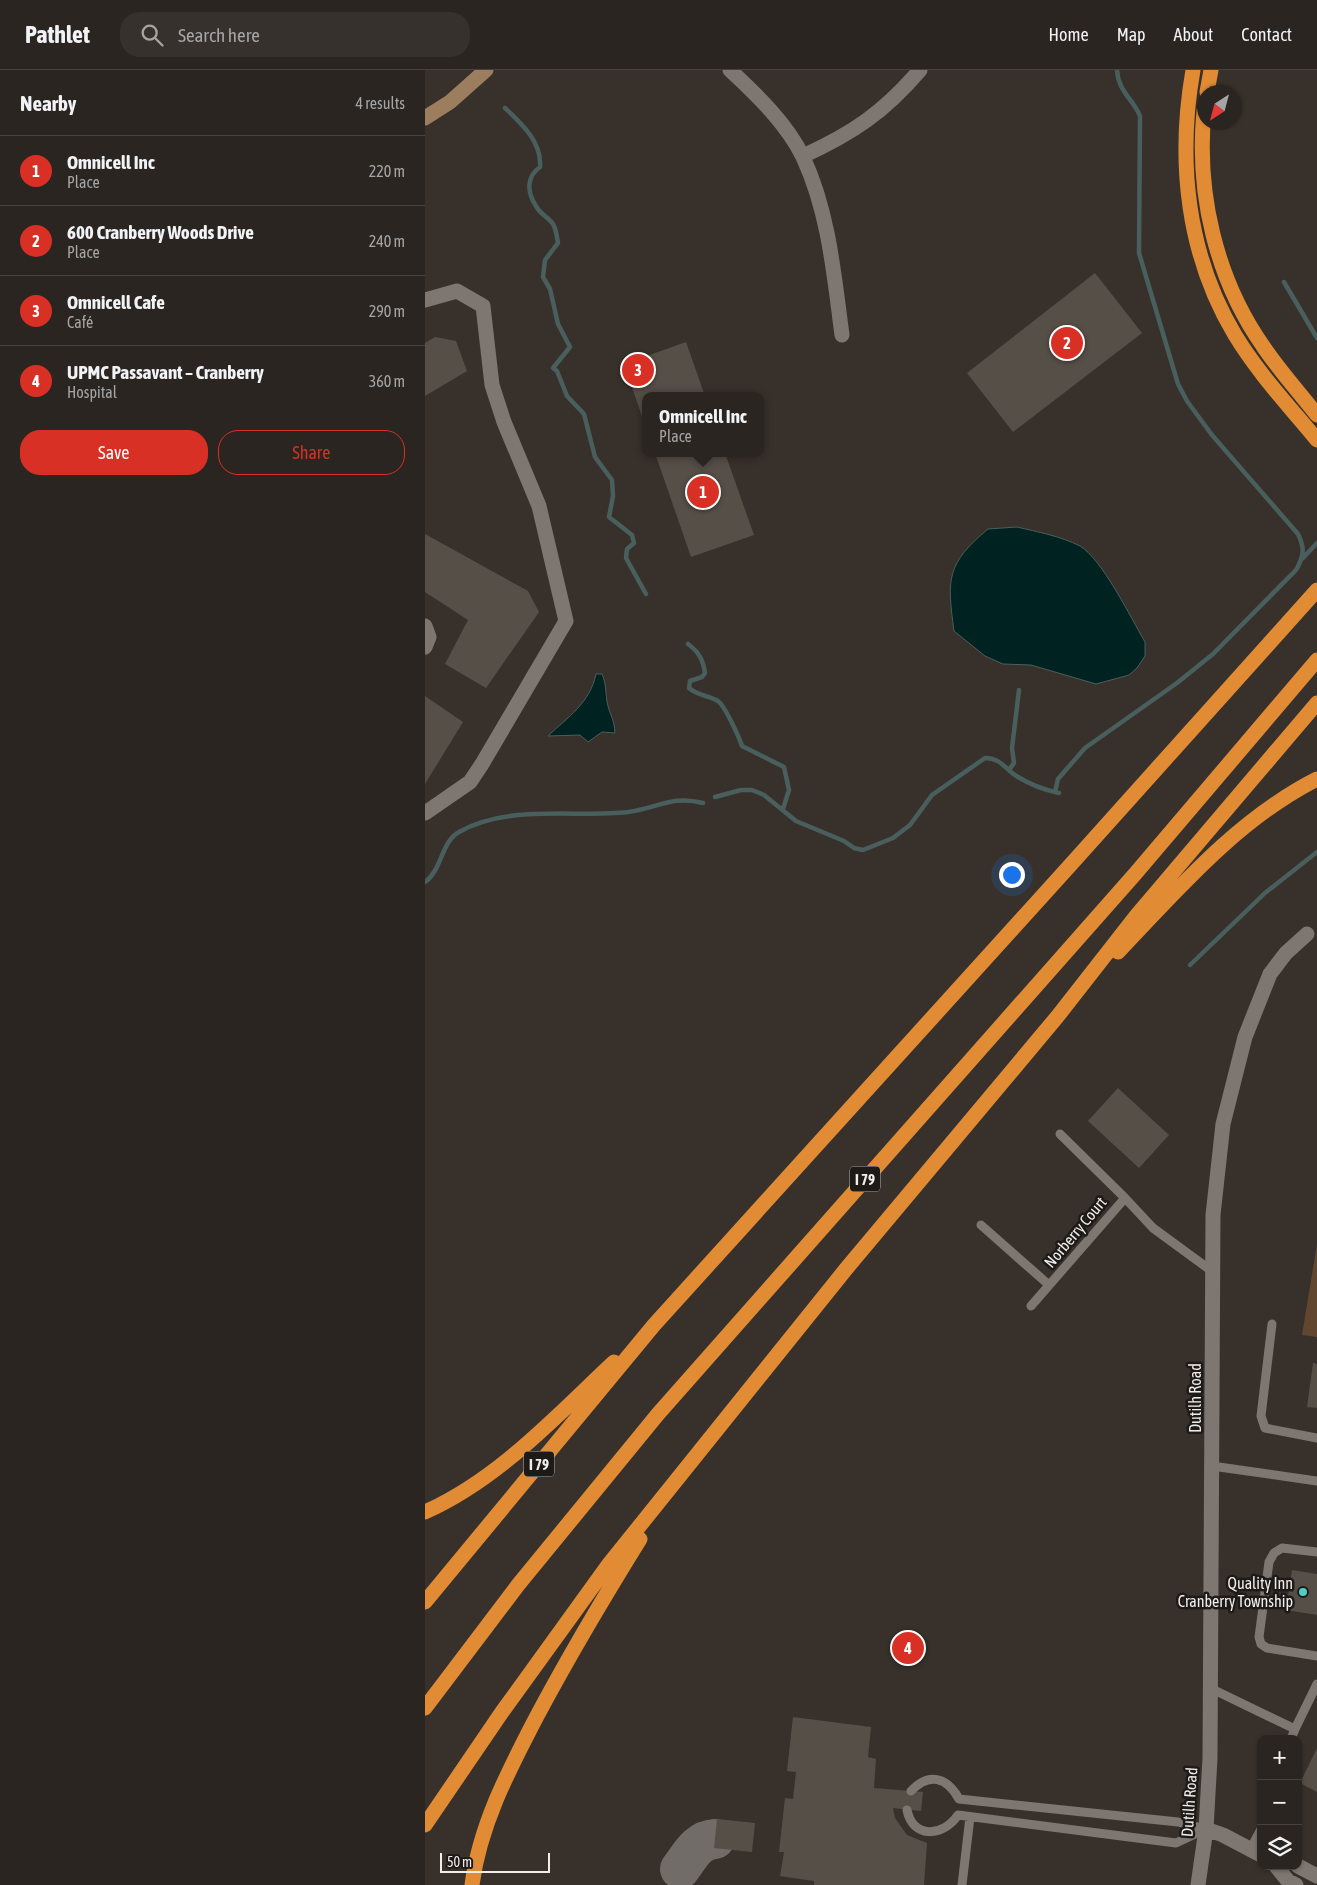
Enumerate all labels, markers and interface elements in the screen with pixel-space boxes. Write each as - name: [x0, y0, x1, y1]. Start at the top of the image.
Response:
- search box: [120, 12, 470, 57]
- text: Pathlet: [25, 21, 90, 48]
- icon: search: [138, 21, 166, 49]
- text: Search here: [178, 24, 260, 46]
- text: Home: [1049, 24, 1089, 45]
- text: Map: [1117, 24, 1146, 45]
- text: About: [1174, 24, 1213, 45]
- text: Contact: [1241, 24, 1292, 45]
- north arrow: [1197, 85, 1242, 130]
- text: Nearby: [20, 91, 76, 115]
- text: 4 results: [355, 94, 405, 112]
- text: Omnicell Inc: [67, 151, 155, 173]
- text: 1: [32, 162, 40, 180]
- text: 220 m: [369, 162, 405, 180]
- text: Place: [67, 173, 100, 191]
- text: 600 Cranberry Woods Drive: [67, 221, 254, 243]
- text: 2: [32, 232, 40, 250]
- text: 240 m: [369, 232, 405, 250]
- text: Place: [67, 243, 100, 261]
- text: Omnicell Cafe: [67, 291, 165, 313]
- text: 3: [32, 302, 40, 320]
- text: 290 m: [369, 302, 405, 320]
- text: Café: [67, 313, 93, 331]
- pin: 2: [1051, 324, 1083, 362]
- pin: 3: [622, 351, 654, 389]
- text: UPMC Passavant – Cranberry: [67, 361, 264, 383]
- text: 4: [32, 372, 40, 390]
- text: 360 m: [369, 372, 405, 390]
- text: Hospital: [67, 383, 117, 401]
- popup: [642, 392, 764, 457]
- text: Omnicell Inc: [659, 405, 747, 427]
- text: Place: [659, 427, 692, 445]
- button: Save: [20, 430, 208, 475]
- button: Share: [218, 430, 405, 475]
- pin: 1: [687, 473, 719, 511]
- your location: [999, 862, 1025, 888]
- road number: I 79: [850, 1166, 880, 1192]
- street label: Norberry Court: [1040, 1193, 1111, 1272]
- street label: Dutilh Road: [1186, 1363, 1204, 1433]
- road number: I 79: [524, 1452, 554, 1476]
- place label: Quality Inn Cranberry Township: [1178, 1574, 1293, 1611]
- marker: Quality Inn Cranberry Township: [1297, 1586, 1309, 1598]
- pin: 4: [892, 1629, 924, 1667]
- map controls: [1257, 1735, 1302, 1870]
- button: +: [1257, 1735, 1302, 1780]
- street label: Dutilh Road: [1178, 1767, 1200, 1837]
- button: −: [1257, 1780, 1302, 1825]
- button: layers: [1257, 1825, 1302, 1870]
- scale bar: [440, 1850, 550, 1873]
- text: 50 m: [447, 1854, 472, 1870]

